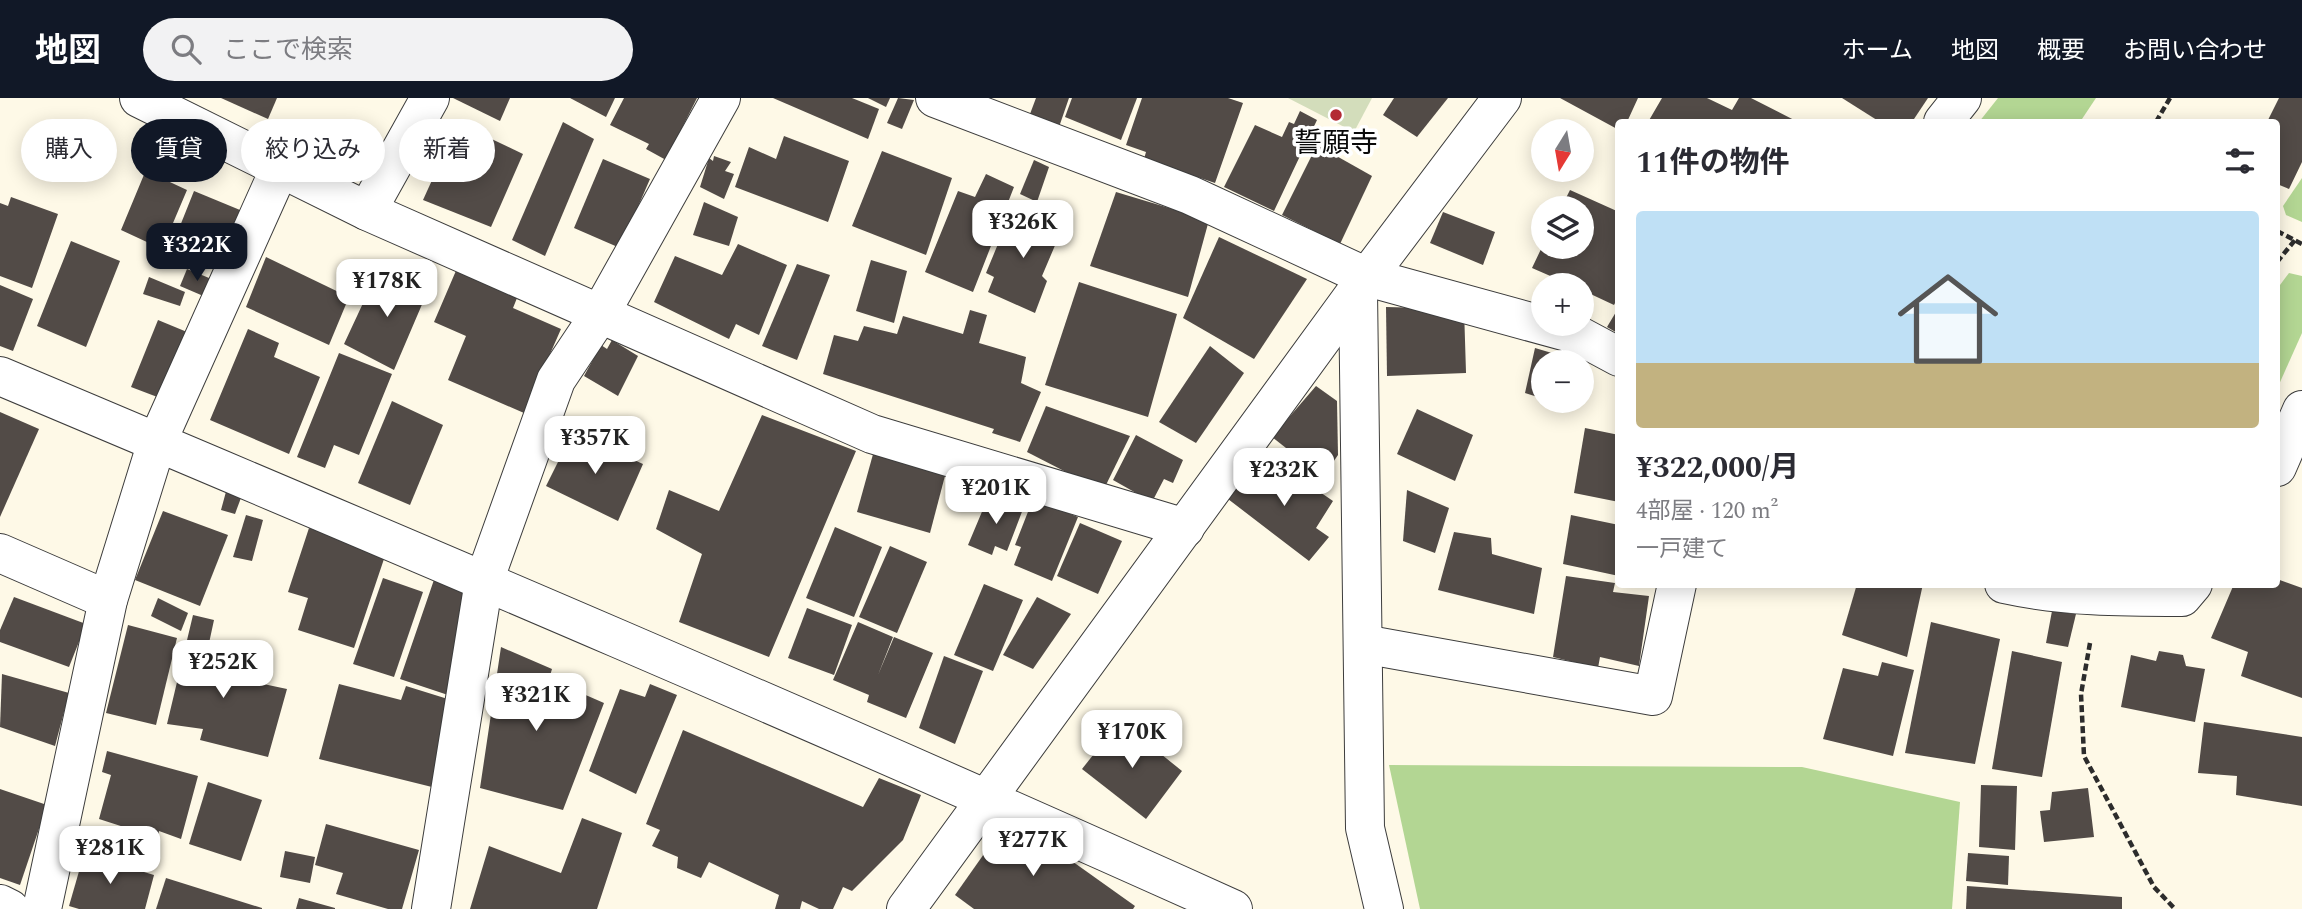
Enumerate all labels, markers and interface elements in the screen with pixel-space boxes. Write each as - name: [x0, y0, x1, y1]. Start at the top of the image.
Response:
- search box: [143, 18, 633, 81]
- text: 地図: [35, 26, 101, 76]
- icon: search: [167, 30, 205, 68]
- text: ここで検索: [223, 30, 353, 70]
- text: ホーム: [1842, 33, 1913, 69]
- text: 地図: [1951, 33, 1999, 69]
- text: 概要: [2037, 33, 2085, 69]
- text: お問い合わせ: [2123, 33, 2267, 69]
- marker: 誓願寺: [1328, 107, 1344, 123]
- chip: 購入: [21, 119, 117, 182]
- chip: 賃貸: [131, 119, 227, 182]
- chip: 絞り込み: [241, 119, 385, 182]
- chip: 新着: [399, 119, 495, 182]
- north arrow: [1531, 119, 1594, 182]
- map controls: [1531, 119, 1594, 413]
- place label: 誓願寺: [1294, 122, 1378, 165]
- text: 11件の物件: [1636, 140, 1790, 186]
- icon: filters: [2221, 142, 2259, 180]
- button: layers: [1531, 196, 1594, 259]
- pin: ¥326K: [974, 200, 1072, 260]
- text: ¥326K: [988, 205, 1058, 240]
- pin: ¥322K: [148, 223, 246, 283]
- text: ¥322K: [162, 228, 232, 263]
- icon: home: [1885, 256, 2011, 382]
- pin: ¥178K: [338, 260, 436, 319]
- text: ¥178K: [352, 264, 422, 299]
- button: +: [1531, 273, 1594, 336]
- button: −: [1531, 350, 1594, 413]
- pin: ¥357K: [546, 416, 644, 476]
- text: ¥357K: [560, 421, 630, 456]
- text: ¥322,000/月: [1636, 445, 1799, 491]
- pin: ¥232K: [1235, 448, 1333, 508]
- text: ¥232K: [1249, 453, 1319, 488]
- pin: ¥201K: [947, 466, 1045, 526]
- text: ¥201K: [961, 471, 1031, 506]
- text: 4部屋 · 120 m²: [1636, 494, 1778, 529]
- text: 一戸建て: [1636, 532, 1728, 567]
- pin: ¥252K: [174, 640, 272, 700]
- text: ¥252K: [188, 645, 258, 680]
- pin: ¥321K: [487, 674, 585, 733]
- text: ¥321K: [501, 678, 571, 713]
- pin: ¥170K: [1083, 710, 1181, 770]
- text: ¥170K: [1097, 715, 1167, 750]
- pin: ¥277K: [984, 818, 1082, 878]
- text: ¥277K: [998, 823, 1068, 858]
- pin: ¥281K: [61, 826, 159, 886]
- text: ¥281K: [75, 831, 145, 866]

